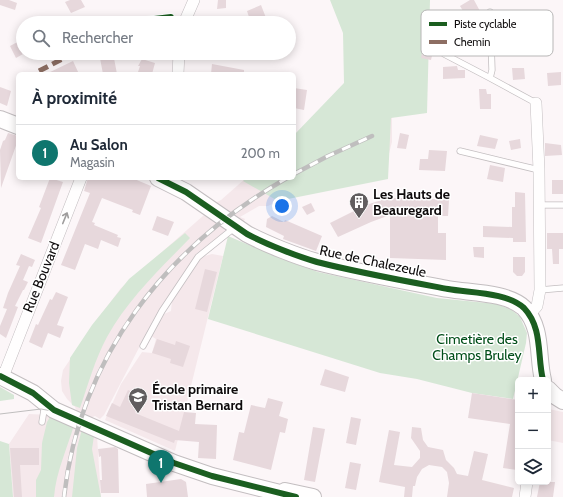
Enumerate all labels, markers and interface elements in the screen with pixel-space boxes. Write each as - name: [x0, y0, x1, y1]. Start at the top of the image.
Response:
- legend: [421, 10, 553, 56]
- search box: [16, 16, 296, 60]
- text: Piste cyclable: [454, 17, 517, 31]
- icon: search: [30, 27, 52, 49]
- text: Rechercher: [62, 29, 133, 47]
- text: Chemin: [454, 35, 491, 49]
- text: À proximité: [32, 88, 117, 108]
- text: Au Salon: [70, 136, 128, 154]
- text: 1: [43, 145, 47, 161]
- text: 200 m: [241, 145, 280, 161]
- text: Magasin: [70, 154, 115, 170]
- place label: Les Hauts de Beauregard: [373, 185, 450, 219]
- building icon: Les Hauts de Beauregard: [348, 191, 370, 219]
- your location: [272, 196, 292, 216]
- one-way arrow: [61, 212, 69, 224]
- street label: Rue Bouvard: [19, 239, 63, 315]
- street label: Rue de Chalezeule: [318, 241, 428, 281]
- park label: Cimetière des Champs Bruley: [432, 330, 522, 364]
- map controls: [515, 377, 551, 485]
- button: +: [515, 377, 551, 413]
- place label: École primaire Tristan Bernard: [152, 380, 243, 414]
- school or university icon: École primaire Tristan Bernard: [127, 386, 149, 414]
- button: −: [515, 413, 551, 449]
- button: layers: [515, 449, 551, 485]
- pin: 1: [148, 450, 174, 483]

